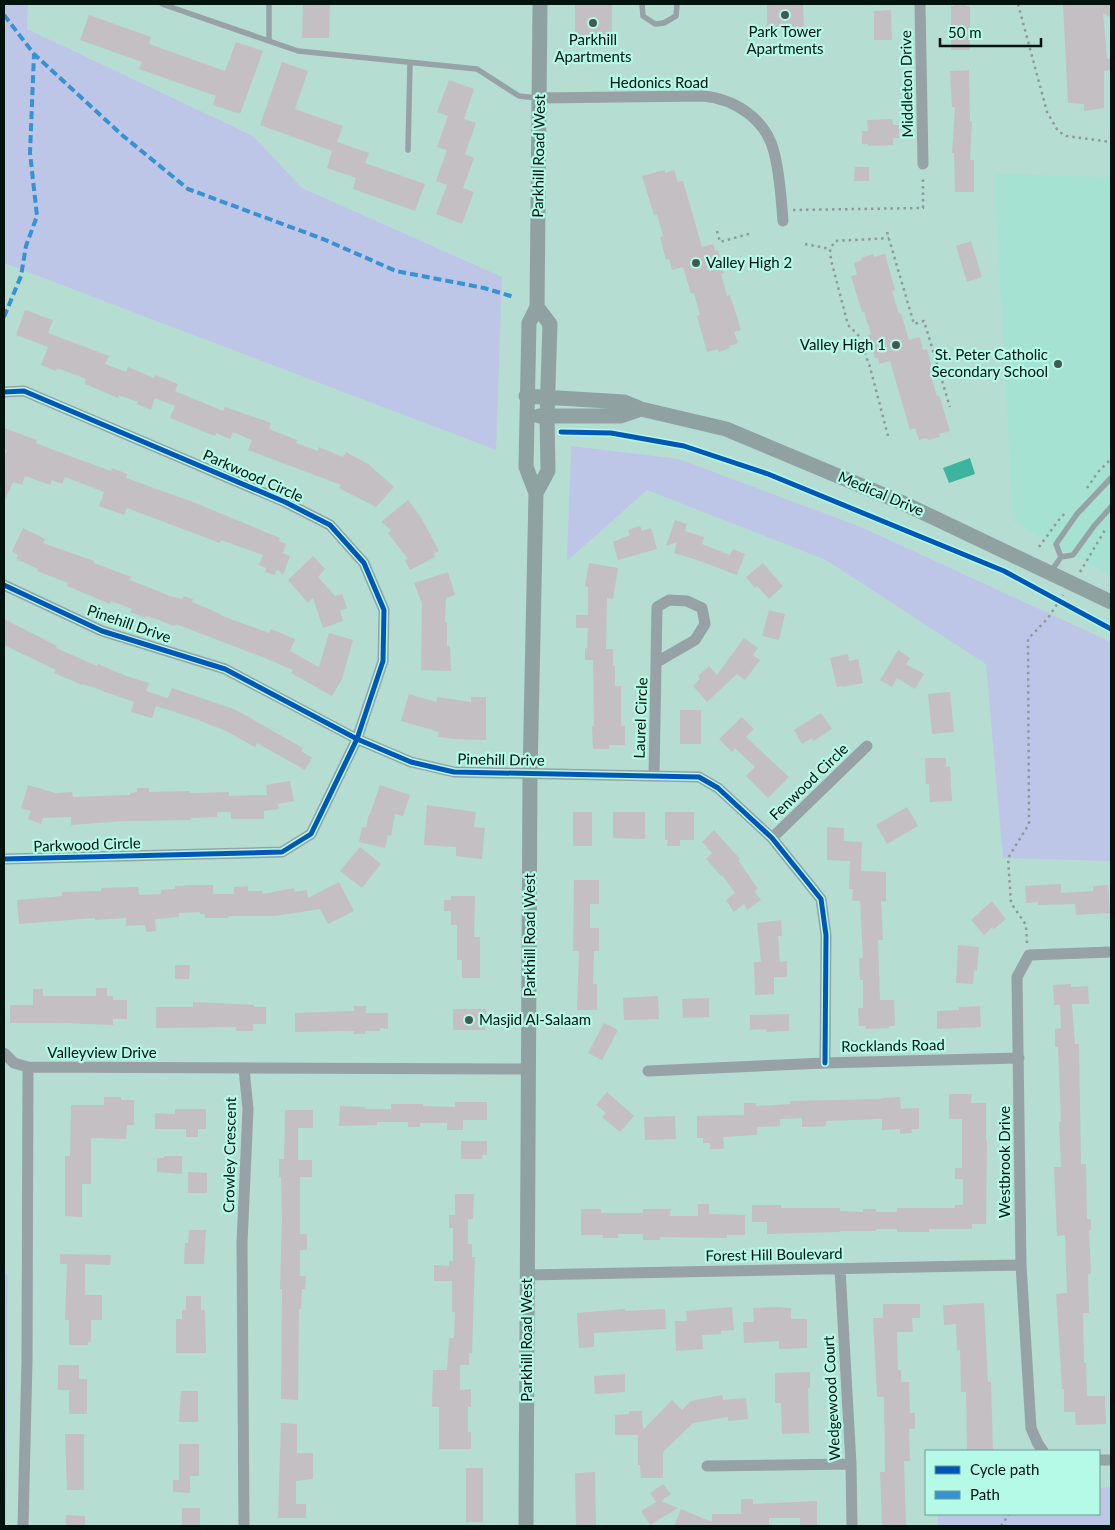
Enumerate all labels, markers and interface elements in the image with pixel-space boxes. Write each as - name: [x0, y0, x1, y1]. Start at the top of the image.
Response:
- marker: Park Tower Apartments: [779, 9, 791, 21]
- scale bar: [940, 15, 1041, 47]
- marker: Parkhill Apartments: [587, 17, 599, 29]
- place label: Park Tower Apartments: [746, 22, 824, 57]
- text: 50 m: [948, 23, 982, 41]
- place label: Parkhill Apartments: [554, 30, 632, 65]
- street label: Middleton Drive: [896, 30, 916, 138]
- street label: Hedonics Road: [610, 73, 708, 91]
- street label: Parkhill Road West: [528, 93, 548, 218]
- place label: Valley High 2: [706, 253, 792, 271]
- marker: Valley High 2: [690, 257, 702, 269]
- place label: Valley High 1: [800, 335, 886, 353]
- marker: Valley High 1: [890, 339, 902, 351]
- place label: St. Peter Catholic Secondary School: [931, 345, 1048, 380]
- marker: St. Peter Catholic Secondary School: [1052, 358, 1064, 370]
- street label: Parkwood Circle: [201, 445, 306, 505]
- street label: Medical Drive: [836, 467, 927, 519]
- street label: Pinehill Drive: [85, 600, 174, 646]
- street label: Laurel Circle: [630, 677, 650, 759]
- street label: Fenwood Circle: [765, 739, 851, 823]
- street label: Pinehill Drive: [457, 749, 545, 769]
- street label: Parkwood Circle: [33, 833, 141, 855]
- street label: Parkhill Road West: [520, 873, 538, 997]
- place label: Masjid Al-Salaam: [479, 1010, 591, 1028]
- marker: Masjid Al-Salaam: [463, 1014, 475, 1026]
- street label: Rocklands Road: [841, 1035, 945, 1055]
- street label: Valleyview Drive: [47, 1043, 157, 1061]
- street label: Crowley Crescent: [219, 1096, 239, 1213]
- street label: Westbrook Drive: [995, 1106, 1013, 1218]
- street label: Forest Hill Boulevard: [705, 1244, 843, 1264]
- street label: Parkhill Road West: [517, 1278, 535, 1402]
- street label: Wedgewood Court: [819, 1335, 843, 1461]
- legend: [925, 1450, 1100, 1515]
- text: Cycle path: [970, 1460, 1039, 1478]
- text: Path: [970, 1485, 1000, 1503]

